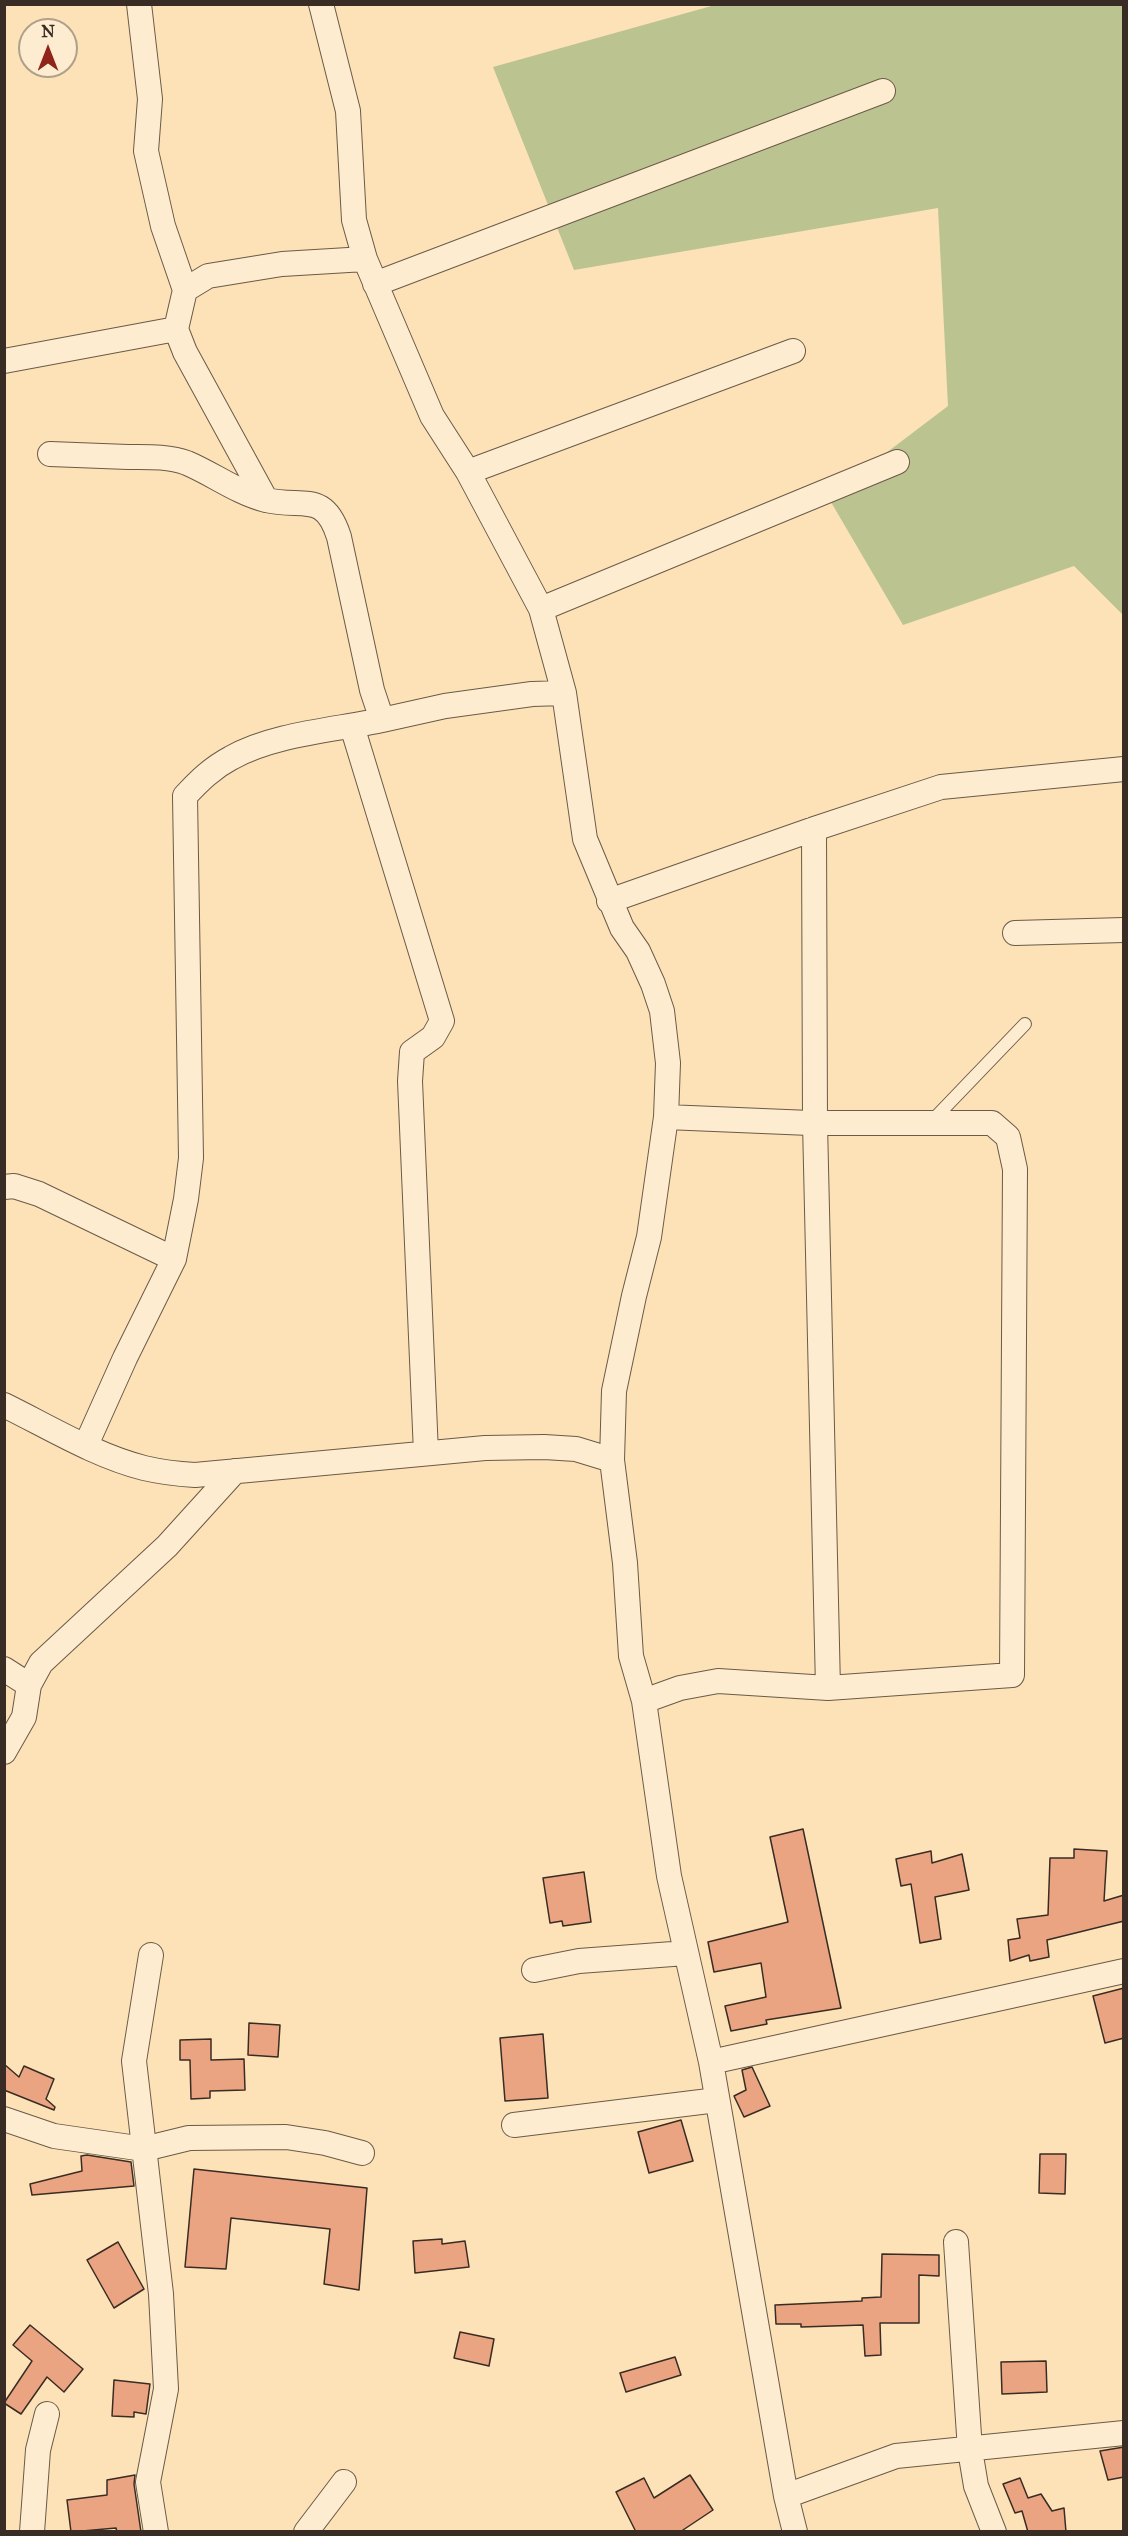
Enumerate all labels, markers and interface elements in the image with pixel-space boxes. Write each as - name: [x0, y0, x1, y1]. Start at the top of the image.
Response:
- north arrow: [18, 18, 78, 78]
- text: N: [41, 22, 55, 41]

